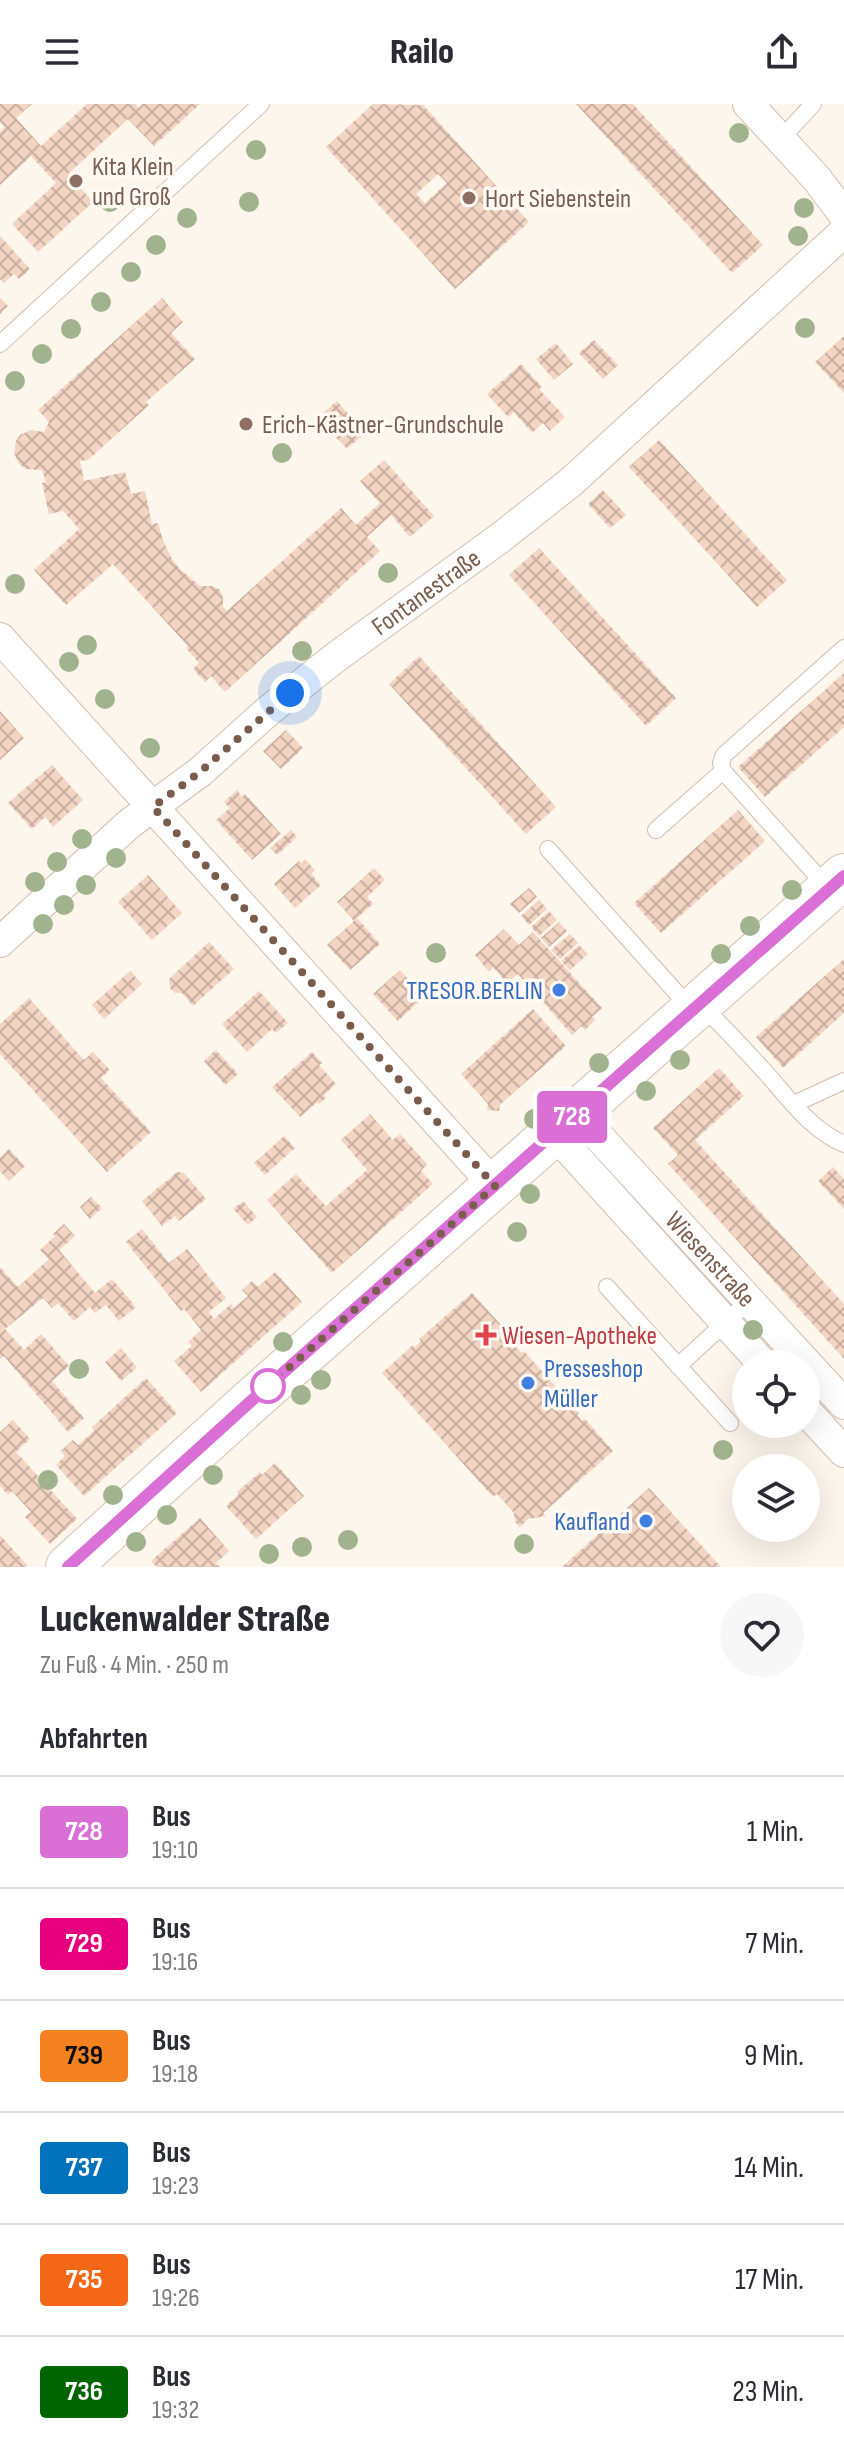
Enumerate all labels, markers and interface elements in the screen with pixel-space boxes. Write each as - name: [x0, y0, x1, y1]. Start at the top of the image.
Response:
- icon: menu: [40, 30, 84, 74]
- icon: share: [760, 30, 804, 74]
- text: Railo: [390, 31, 454, 74]
- place label: Kita Klein und Groß: [92, 152, 174, 213]
- marker: Kita Klein und Groß: [67, 172, 85, 190]
- place label: Hort Siebenstein: [485, 184, 631, 215]
- marker: Hort Siebenstein: [460, 189, 478, 207]
- place label: Erich-Kästner-Grundschule: [262, 410, 504, 441]
- marker: Erich-Kästner-Grundschule: [237, 415, 255, 433]
- street label: Fontanestraße: [366, 543, 487, 643]
- your location: [270, 673, 310, 713]
- place label: TRESOR.BERLIN: [406, 976, 543, 1007]
- marker: TRESOR.BERLIN: [550, 981, 568, 999]
- line badge: 728: [526, 1091, 618, 1143]
- text: 728: [553, 1100, 591, 1133]
- street label: Wiesenstraße: [658, 1206, 761, 1314]
- place label: Wiesen-Apotheke: [502, 1321, 657, 1352]
- marker: Wiesen-Apotheke: [477, 1326, 495, 1344]
- map controls: [732, 1350, 820, 1542]
- button: locate: [732, 1350, 820, 1438]
- place label: Presseshop Müller: [544, 1354, 643, 1415]
- unlabelled marker: [251, 1369, 285, 1403]
- marker: Presseshop Müller: [519, 1374, 537, 1392]
- button: layers: [732, 1454, 820, 1542]
- place label: Kaufland: [554, 1507, 630, 1538]
- marker: Kaufland: [637, 1512, 655, 1530]
- button: heart: [720, 1593, 804, 1677]
- text: Luckenwalder Straße: [40, 1597, 330, 1642]
- text: Zu Fuß · 4 Min. · 250 m: [40, 1650, 229, 1681]
- text: Abfahrten: [40, 1721, 148, 1757]
- text: Bus: [152, 1799, 191, 1835]
- text: 1 Min.: [747, 1814, 804, 1850]
- text: 728: [65, 1815, 103, 1848]
- text: 19:10: [152, 1835, 198, 1866]
- text: Bus: [152, 1911, 191, 1947]
- text: 7 Min.: [745, 1926, 804, 1962]
- text: 729: [65, 1927, 103, 1960]
- text: 19:16: [152, 1947, 198, 1978]
- text: Bus: [152, 2023, 191, 2059]
- text: 9 Min.: [744, 2038, 804, 2074]
- text: 739: [65, 2039, 103, 2072]
- text: 19:18: [152, 2059, 198, 2090]
- text: Bus: [152, 2135, 191, 2171]
- text: 14 Min.: [734, 2150, 804, 2186]
- text: 737: [66, 2151, 102, 2184]
- text: 19:23: [152, 2171, 199, 2202]
- text: Bus: [152, 2247, 191, 2283]
- text: 17 Min.: [735, 2262, 804, 2298]
- text: 735: [65, 2263, 103, 2296]
- text: 19:26: [152, 2283, 200, 2314]
- text: Bus: [152, 2359, 191, 2395]
- text: 23 Min.: [732, 2374, 804, 2410]
- text: 736: [65, 2375, 103, 2408]
- text: 19:32: [152, 2395, 199, 2426]

